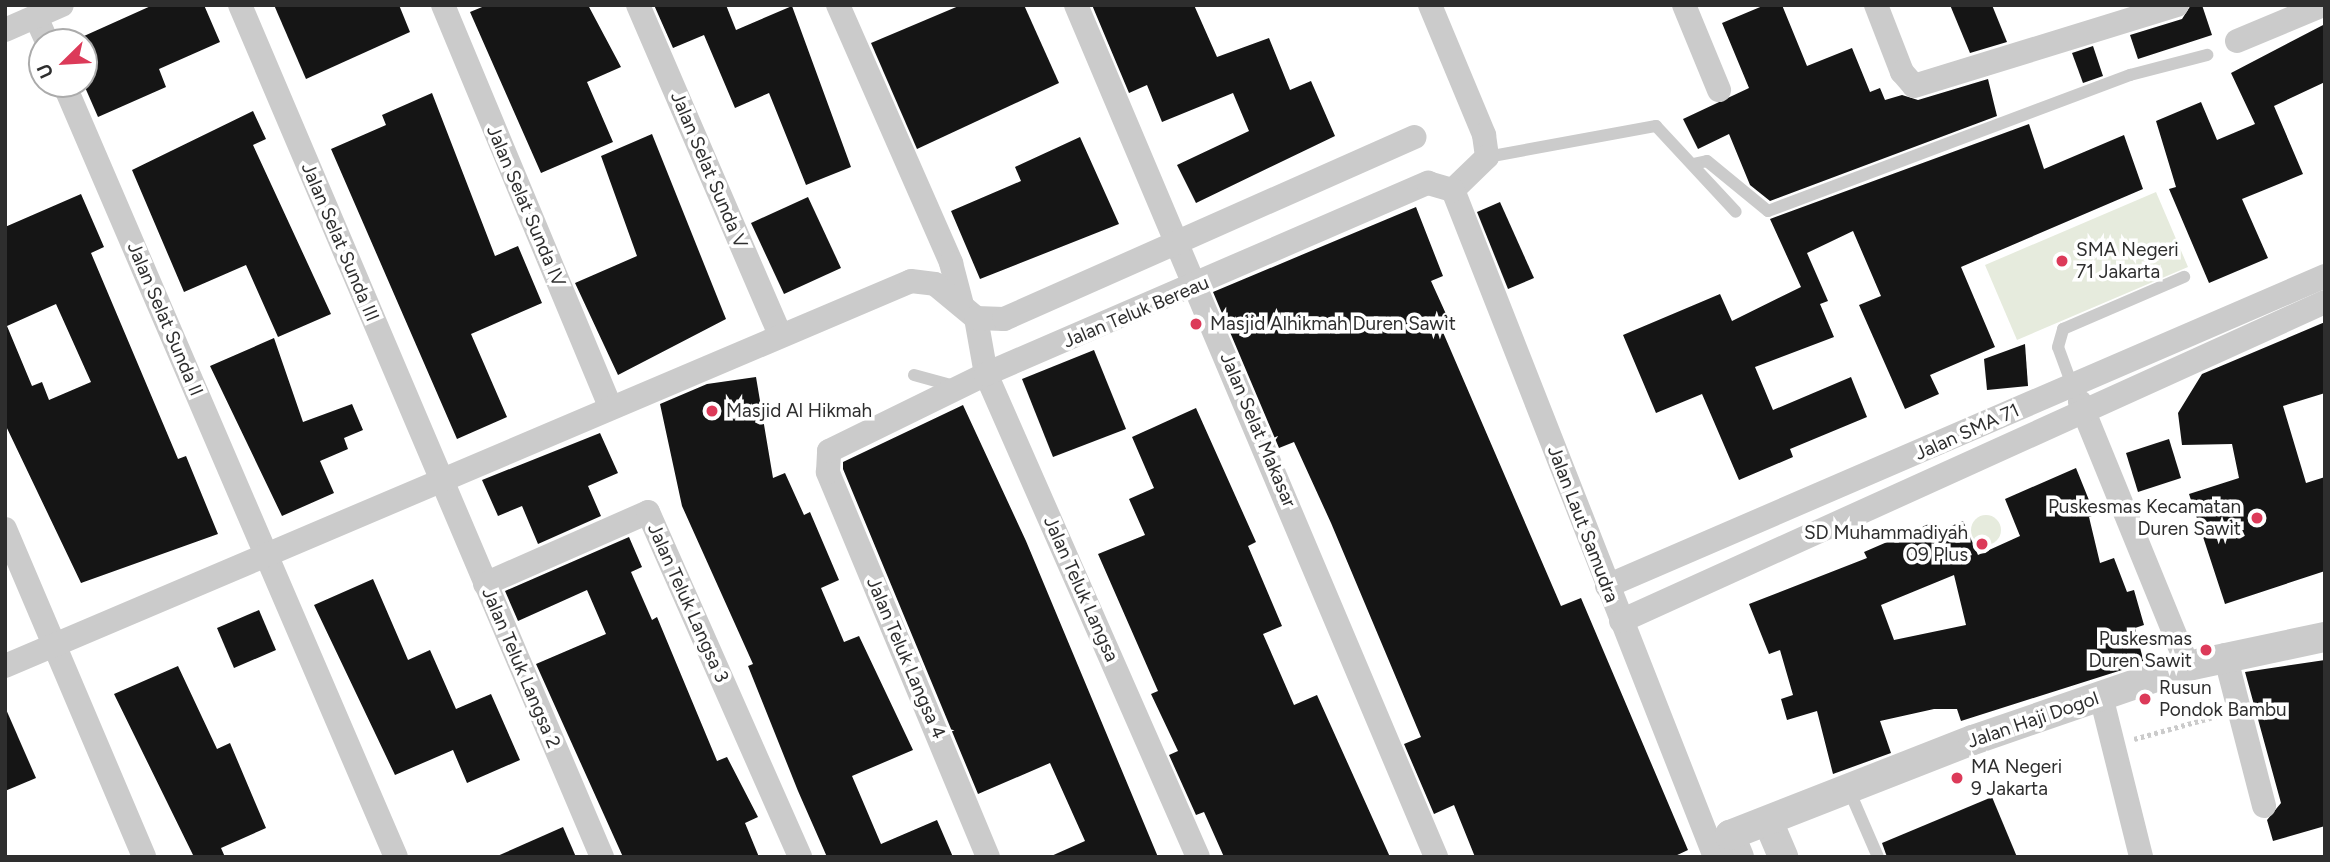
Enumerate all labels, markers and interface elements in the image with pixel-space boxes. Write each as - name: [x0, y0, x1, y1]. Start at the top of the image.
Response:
- north arrow: [28, 28, 98, 98]
- text: U: [32, 60, 58, 82]
- street label: Jalan Selat Sunda V: [666, 88, 752, 252]
- street label: Jalan Selat Sunda IV: [482, 122, 570, 290]
- street label: Jalan Selat Sunda III: [296, 159, 384, 325]
- street label: Jalan Selat Sunda II: [122, 239, 208, 399]
- place label: SMA Negeri 71 Jakarta: [2076, 239, 2179, 283]
- marker: SMA Negeri 71 Jakarta: [2054, 253, 2070, 269]
- street label: Jalan Teluk Bereau: [1060, 271, 1212, 353]
- place label: Masjid Alhikmah Duren Sawit: [1210, 313, 1456, 335]
- marker: Masjid Alhikmah Duren Sawit: [1188, 316, 1204, 332]
- street label: Jalan Selat Makasar: [1215, 349, 1301, 511]
- street label: Jalan SMA 71: [1911, 399, 2023, 465]
- place label: Masjid Al Hikmah: [726, 400, 872, 422]
- marker: Masjid Al Hikmah: [704, 403, 720, 419]
- street label: Jalan Laut Samudra: [1543, 442, 1623, 606]
- place label: Puskesmas Kecamatan Duren Sawit: [2048, 496, 2241, 540]
- marker: Puskesmas Kecamatan Duren Sawit: [2247, 508, 2267, 528]
- street label: Jalan Teluk Langsa: [1039, 513, 1123, 665]
- street label: Jalan Teluk Langsa 3: [643, 520, 733, 686]
- place label: SD Muhammadiyah 09 Plus: [1804, 522, 1968, 566]
- marker: SD Muhammadiyah 09 Plus: [1974, 536, 1990, 552]
- street label: Jalan Teluk Langsa 4: [862, 574, 950, 742]
- street label: Jalan Teluk Langsa 2: [477, 584, 565, 752]
- place label: Puskesmas Duren Sawit: [2089, 628, 2192, 672]
- marker: Puskesmas Duren Sawit: [2198, 642, 2214, 658]
- place label: Rusun Pondok Bambu: [2159, 677, 2287, 721]
- street label: Jalan Haji Dogol: [1964, 687, 2102, 753]
- marker: Rusun Pondok Bambu: [2137, 691, 2153, 707]
- place label: MA Negeri 9 Jakarta: [1971, 756, 2062, 800]
- marker: MA Negeri 9 Jakarta: [1949, 770, 1965, 786]

